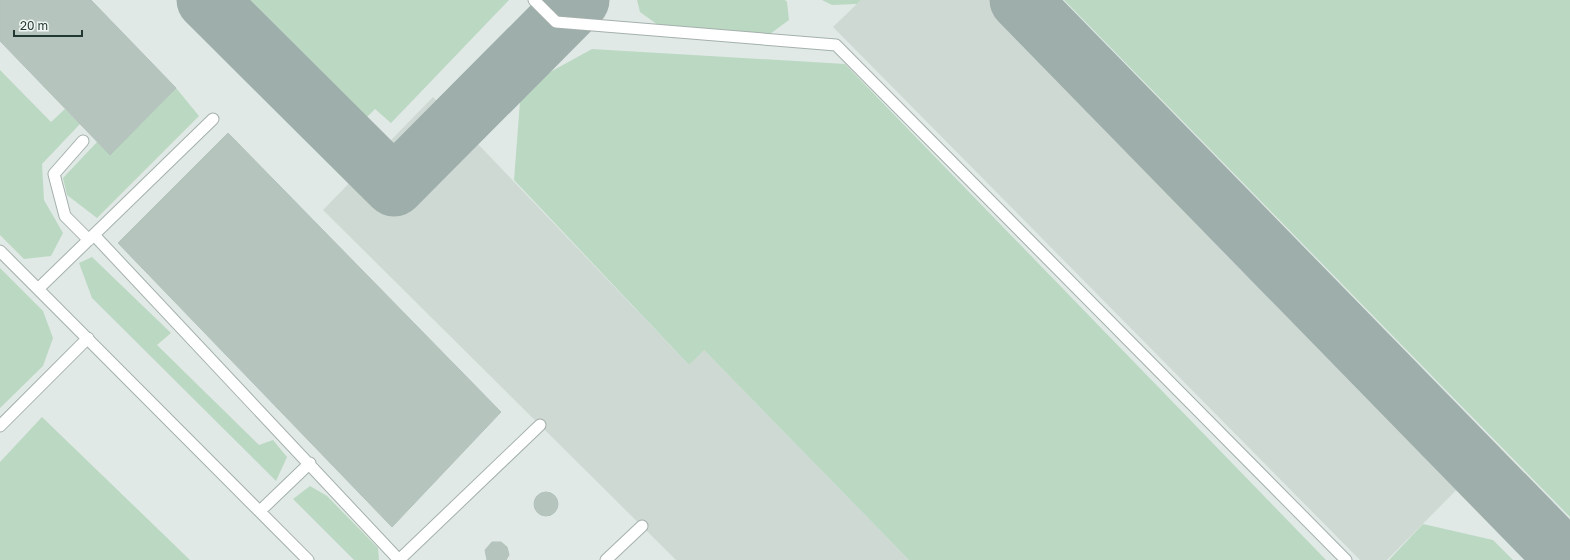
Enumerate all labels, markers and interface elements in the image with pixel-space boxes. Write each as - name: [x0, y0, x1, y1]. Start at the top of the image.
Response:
- scale bar: [14, 12, 82, 38]
- text: 20 m: [20, 18, 48, 33]

